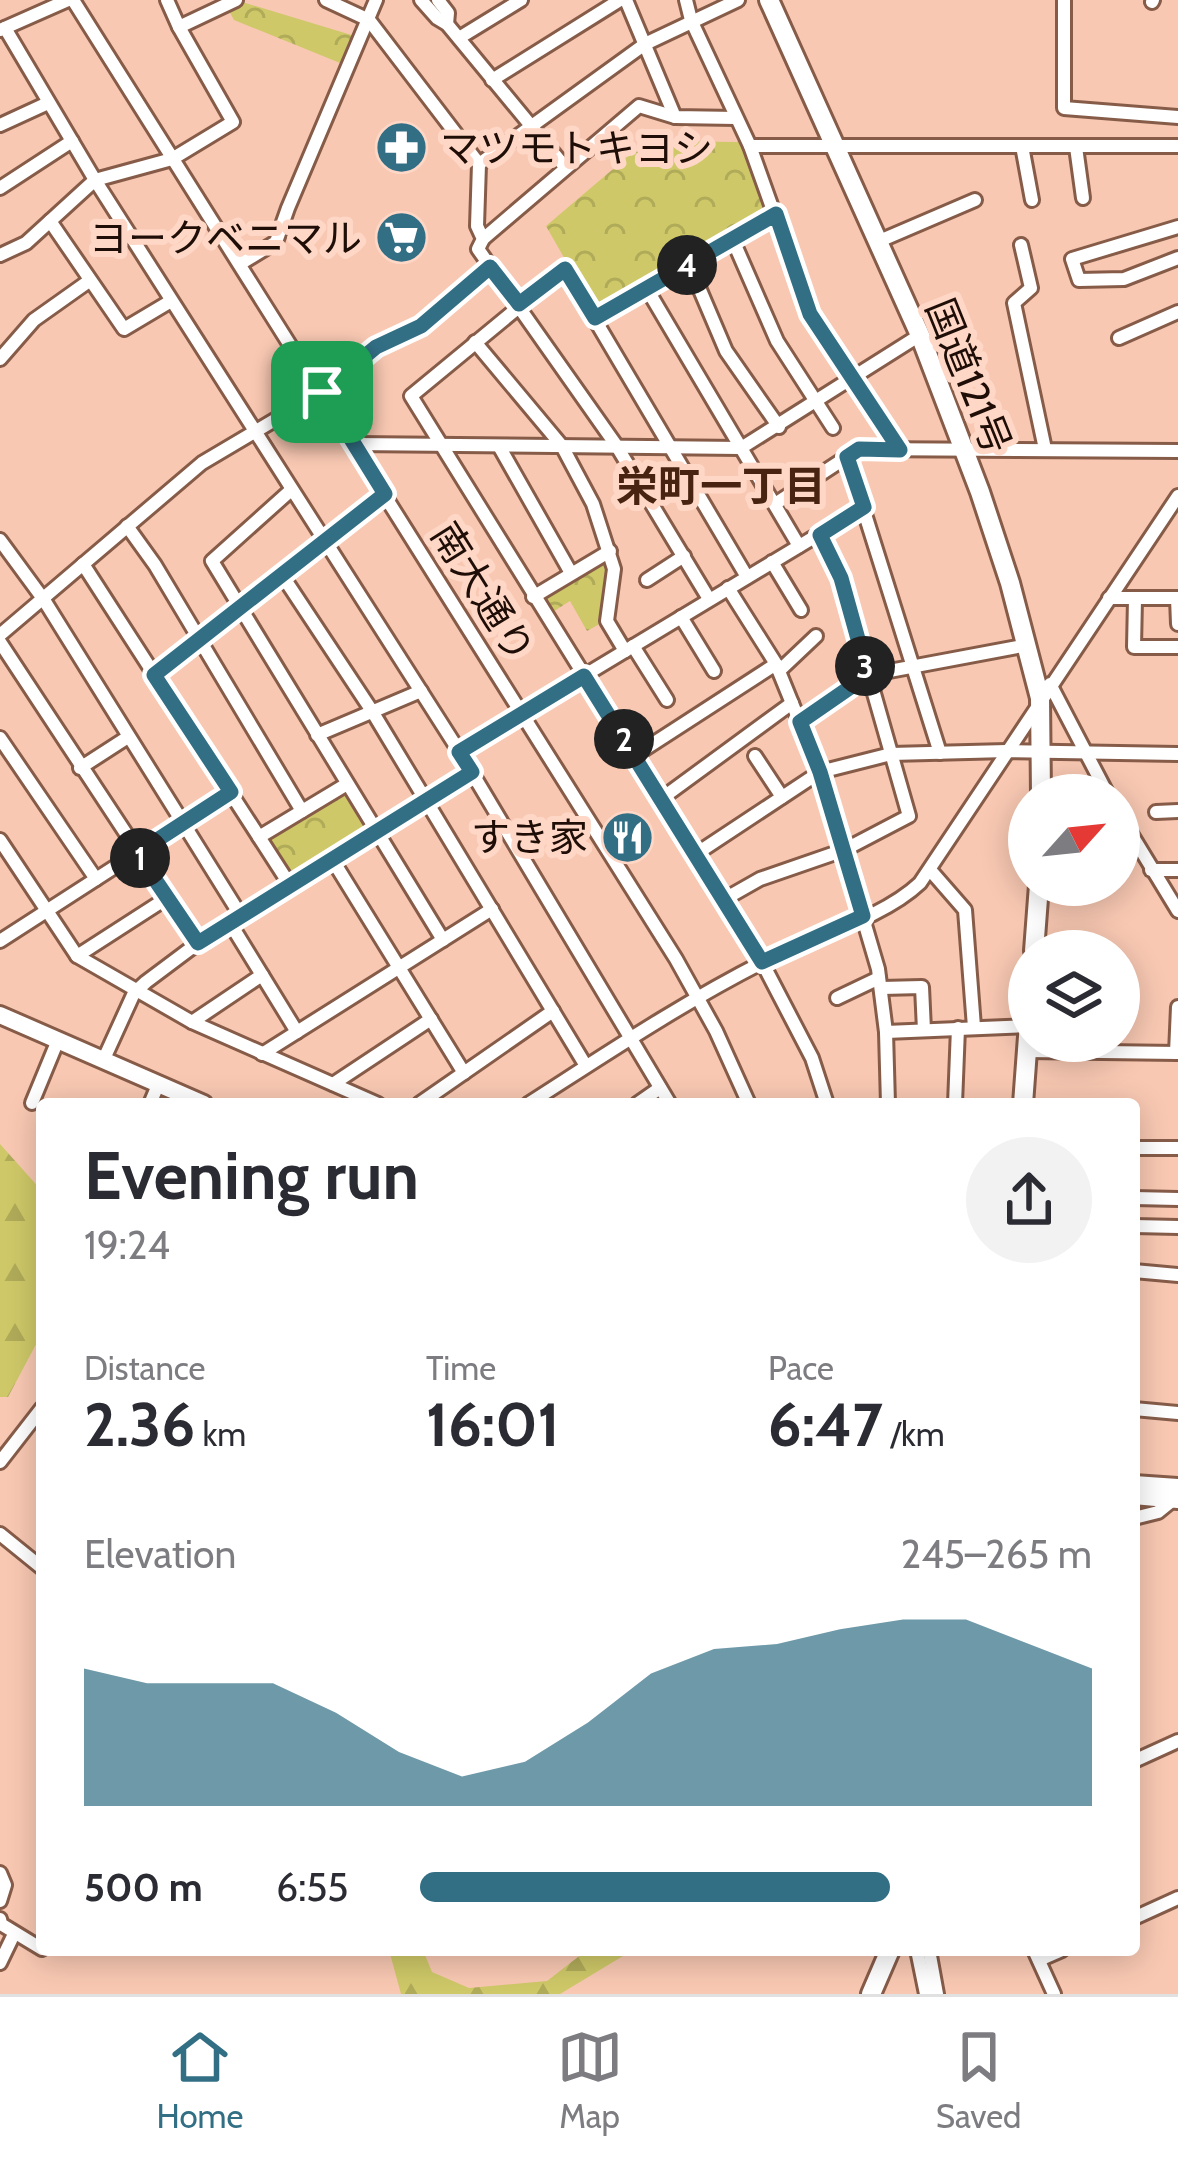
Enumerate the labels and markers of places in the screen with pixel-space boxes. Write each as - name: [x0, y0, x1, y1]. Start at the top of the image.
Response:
- pharmacy icon: マツモトキヨシ: [373, 120, 429, 176]
- place label: マツモトキヨシ: [440, 124, 713, 172]
- supermarket icon: ヨークベニマル: [373, 210, 429, 266]
- place label: ヨークベニマル: [89, 214, 362, 262]
- pin: 4: [657, 235, 717, 295]
- pin: [271, 341, 373, 443]
- pin: 3: [835, 636, 895, 696]
- pin: 2: [594, 709, 654, 769]
- restaurant icon: すき家: [599, 809, 655, 865]
- place label: すき家: [471, 813, 588, 861]
- pin: 1: [110, 828, 170, 888]

